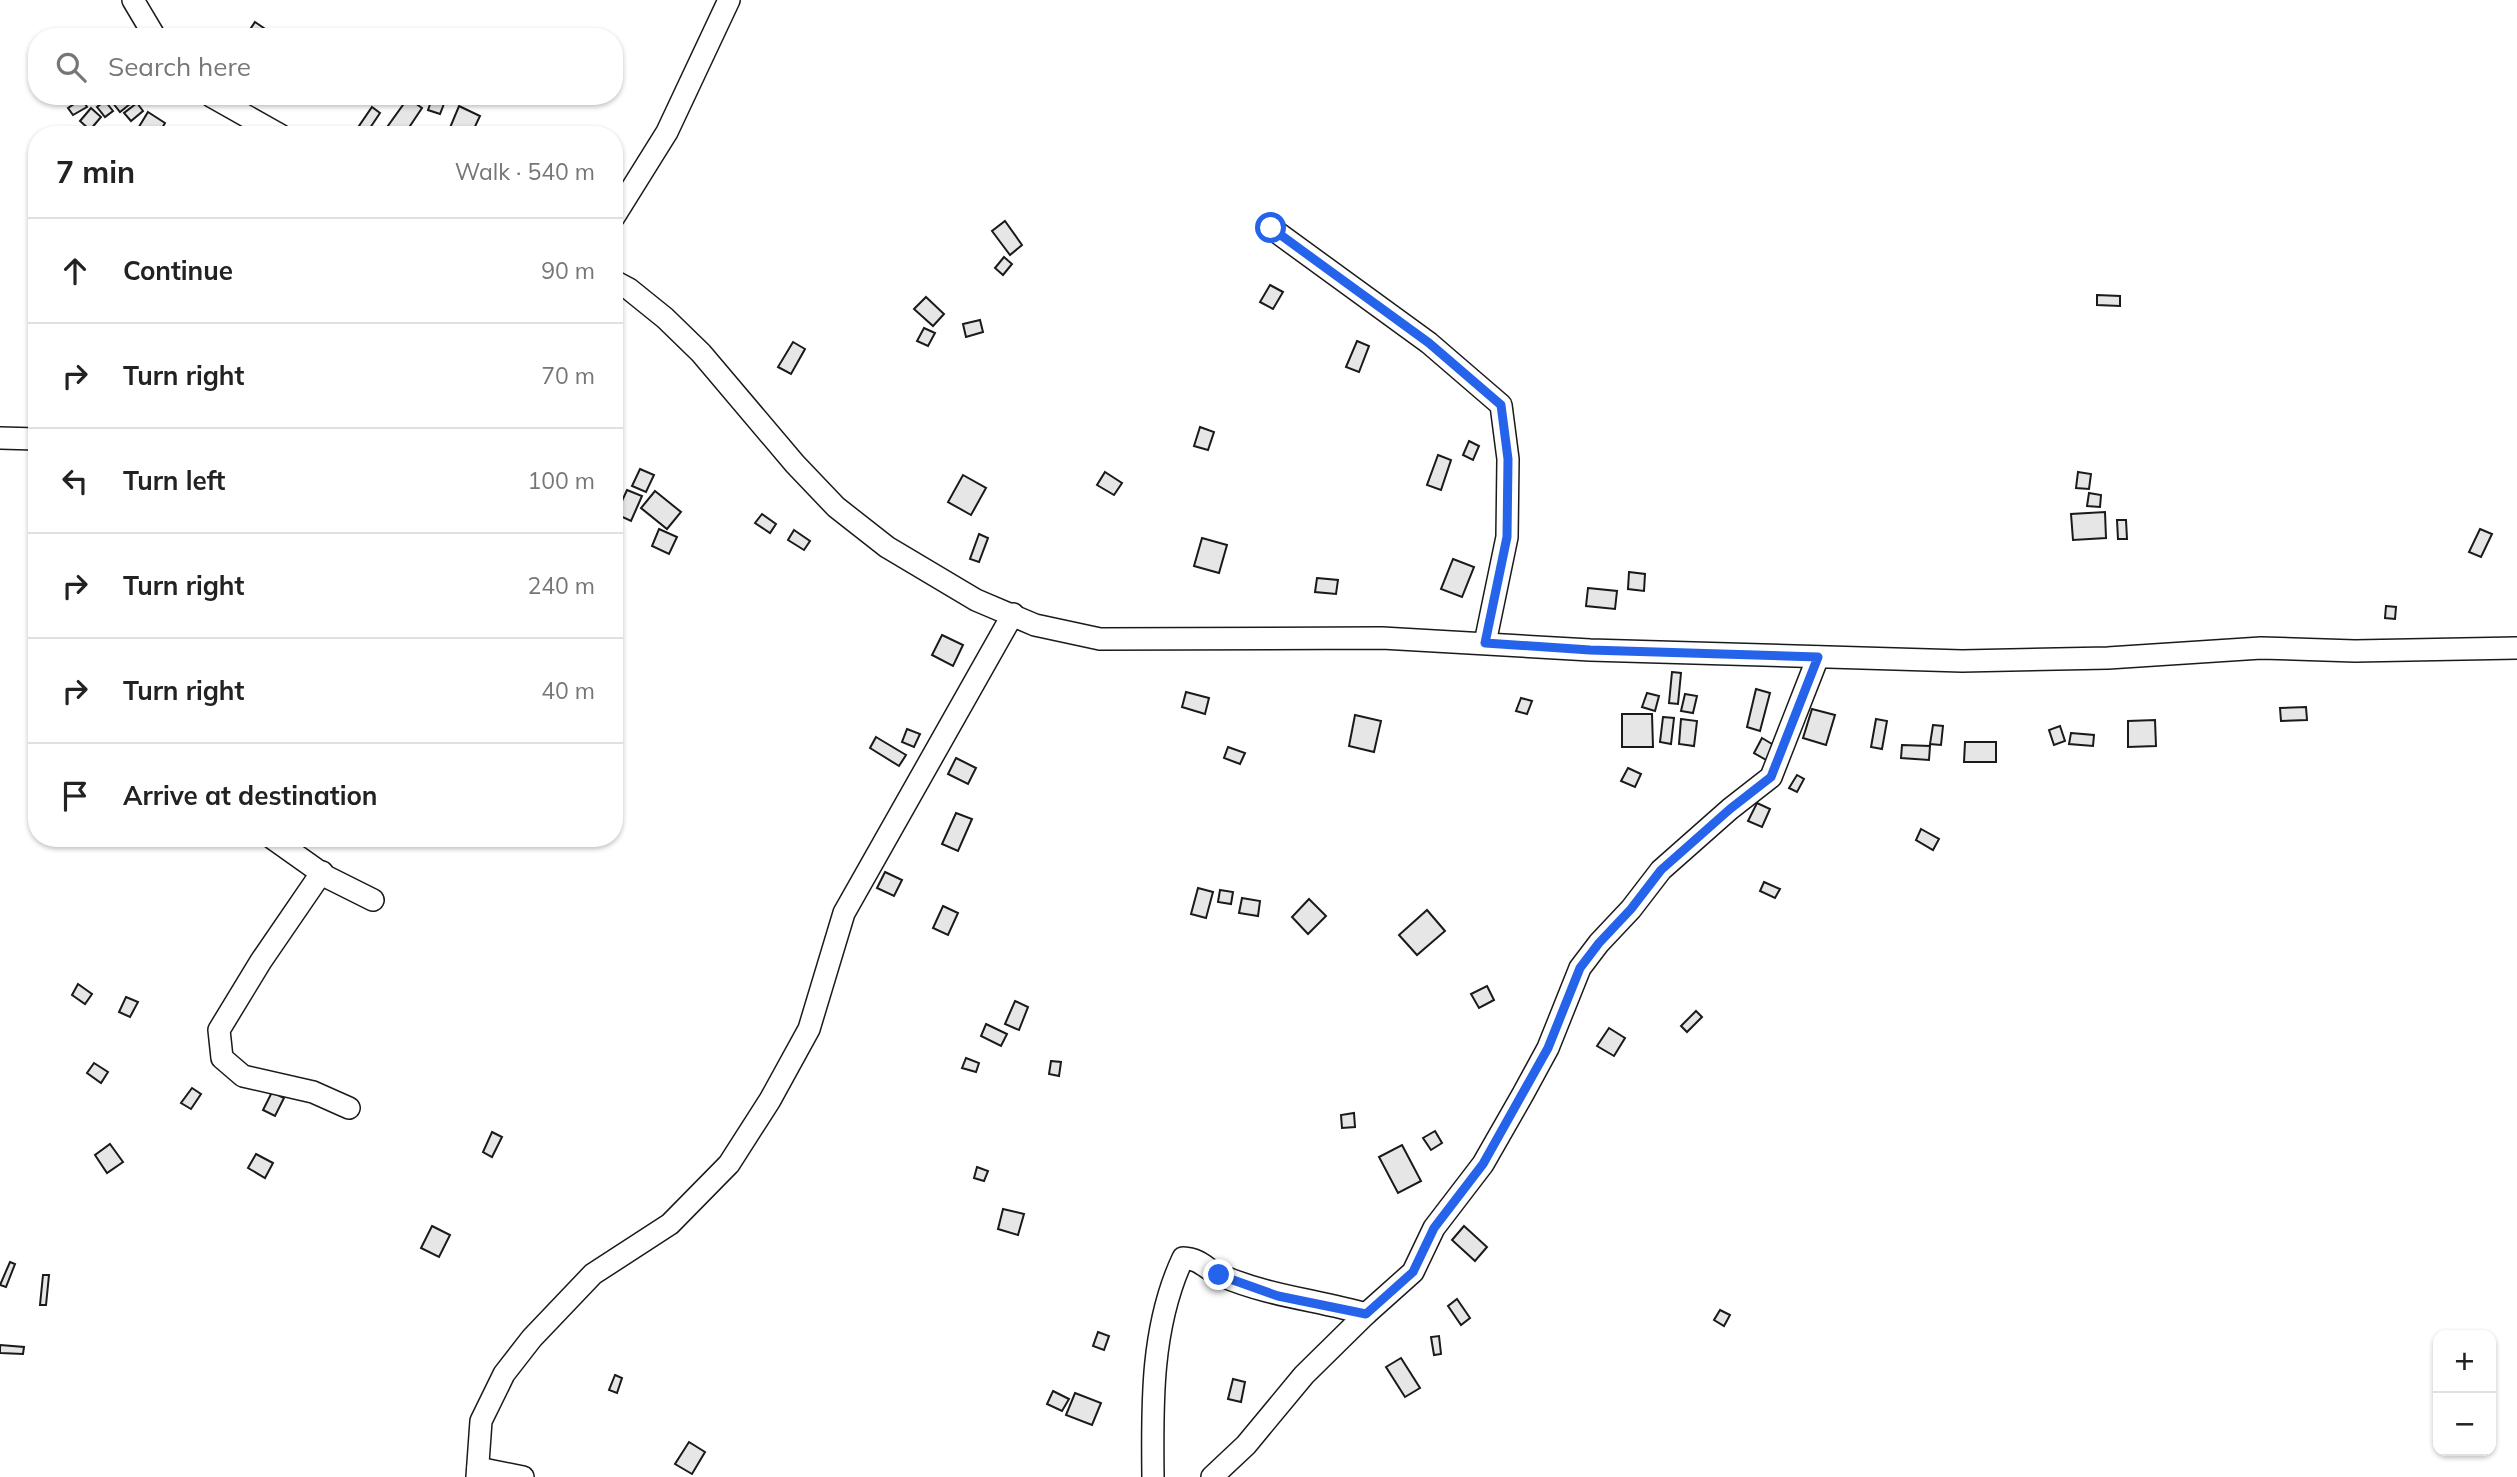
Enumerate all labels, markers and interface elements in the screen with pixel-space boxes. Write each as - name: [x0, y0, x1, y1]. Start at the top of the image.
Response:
- search box: [28, 28, 623, 105]
- icon: search: [52, 48, 90, 86]
- text: Search here: [108, 50, 251, 83]
- text: 7 min: [56, 153, 135, 191]
- text: Walk · 540 m: [455, 157, 595, 186]
- route start: [1255, 212, 1286, 243]
- icon: ahead: [56, 252, 94, 290]
- text: Continue: [123, 254, 233, 287]
- text: 90 m: [541, 256, 595, 285]
- icon: right: [56, 357, 94, 395]
- text: Turn right: [123, 359, 244, 392]
- text: 70 m: [541, 361, 595, 390]
- icon: left: [56, 462, 94, 500]
- text: Turn left: [123, 464, 225, 497]
- text: 100 m: [527, 466, 595, 495]
- icon: right: [56, 567, 94, 605]
- text: Turn right: [123, 569, 244, 602]
- text: 240 m: [527, 571, 595, 600]
- icon: right: [56, 672, 94, 710]
- text: Turn right: [123, 674, 244, 707]
- text: 40 m: [541, 676, 595, 705]
- icon: arrive: [56, 777, 94, 815]
- text: Arrive at destination: [123, 779, 378, 812]
- route end: [1203, 1259, 1234, 1290]
- map controls: [2433, 1330, 2496, 1456]
- button: +: [2433, 1330, 2496, 1393]
- button: −: [2433, 1393, 2496, 1456]

